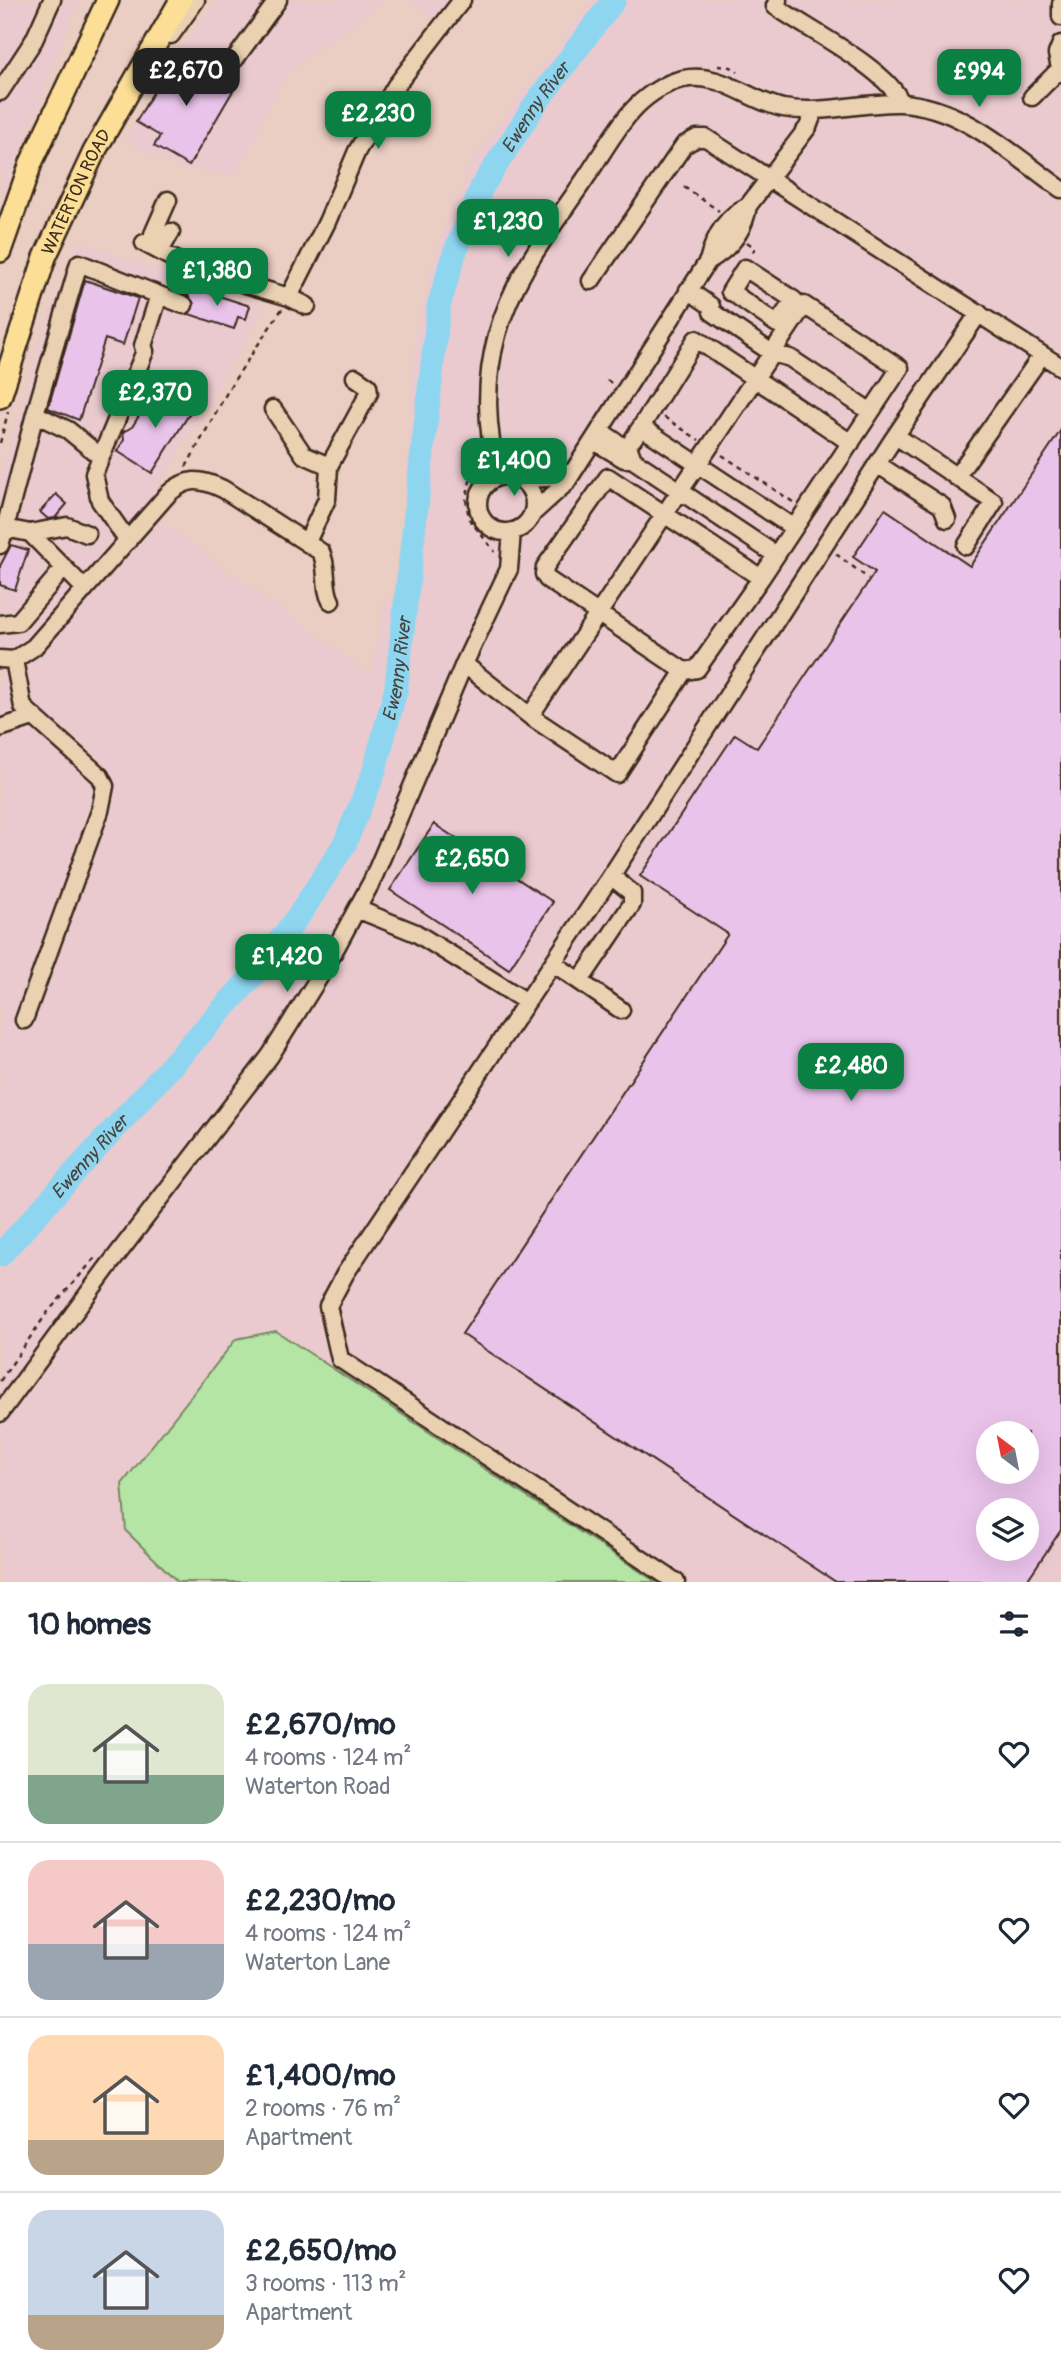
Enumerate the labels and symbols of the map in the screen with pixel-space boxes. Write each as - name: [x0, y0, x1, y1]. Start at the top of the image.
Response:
- pin: £2,670: [129, 48, 243, 108]
- pin: £994: [938, 50, 1020, 109]
- water label: Ewenny River: [496, 56, 577, 158]
- pin: £2,230: [321, 92, 435, 151]
- street label: WATERTON ROAD: [37, 125, 117, 259]
- pin: £1,230: [451, 200, 565, 259]
- pin: £1,380: [160, 248, 274, 308]
- pin: £2,370: [98, 370, 212, 430]
- pin: £1,400: [457, 438, 571, 498]
- water label: Ewenny River: [377, 614, 417, 724]
- pin: £2,650: [415, 836, 529, 896]
- pin: £1,420: [230, 934, 344, 994]
- pin: £2,480: [794, 1044, 908, 1103]
- water label: Ewenny River: [46, 1109, 136, 1204]
- north arrow: [976, 1421, 1040, 1484]

